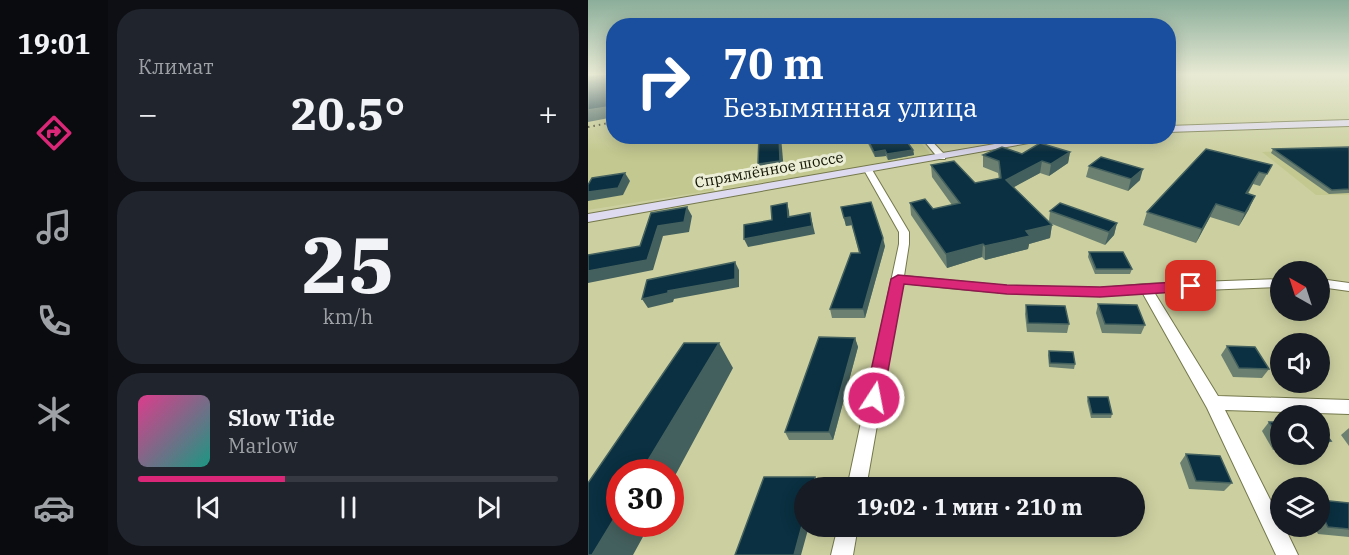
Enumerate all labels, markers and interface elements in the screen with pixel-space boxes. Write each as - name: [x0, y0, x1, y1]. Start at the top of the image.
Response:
- text: 19:01: [18, 26, 90, 61]
- text: 70 m: [723, 36, 824, 91]
- icon: right: [624, 42, 702, 120]
- text: Климат: [138, 53, 214, 80]
- text: 20.5°: [291, 84, 405, 142]
- text: Безымянная улица: [723, 89, 978, 124]
- text: −: [138, 92, 158, 135]
- text: +: [538, 92, 558, 135]
- icon: directions: [33, 112, 75, 154]
- street label: Спрямлённое шоссе: [693, 147, 845, 192]
- icon: music: [33, 206, 75, 248]
- text: 25: [301, 213, 395, 314]
- pin: [1165, 260, 1216, 311]
- north arrow: [1270, 261, 1330, 321]
- map controls: [1270, 261, 1330, 537]
- icon: arrive: [1174, 269, 1207, 302]
- icon: phone: [33, 300, 75, 342]
- text: km/h: [323, 303, 373, 330]
- button: sound: [1270, 333, 1330, 393]
- position arrow: [842, 366, 906, 430]
- icon: climate: [33, 393, 75, 435]
- text: Slow Tide: [228, 403, 335, 432]
- button: search: [1270, 405, 1330, 465]
- text: Marlow: [228, 432, 298, 459]
- speed limit sign: 30: [606, 459, 684, 537]
- button: layers: [1270, 477, 1330, 537]
- icon: car: [33, 487, 75, 529]
- icon: previous: [192, 491, 225, 524]
- icon: pause: [332, 491, 365, 524]
- icon: next: [472, 491, 505, 524]
- text: 19:02 · 1 мин · 210 m: [856, 492, 1083, 521]

